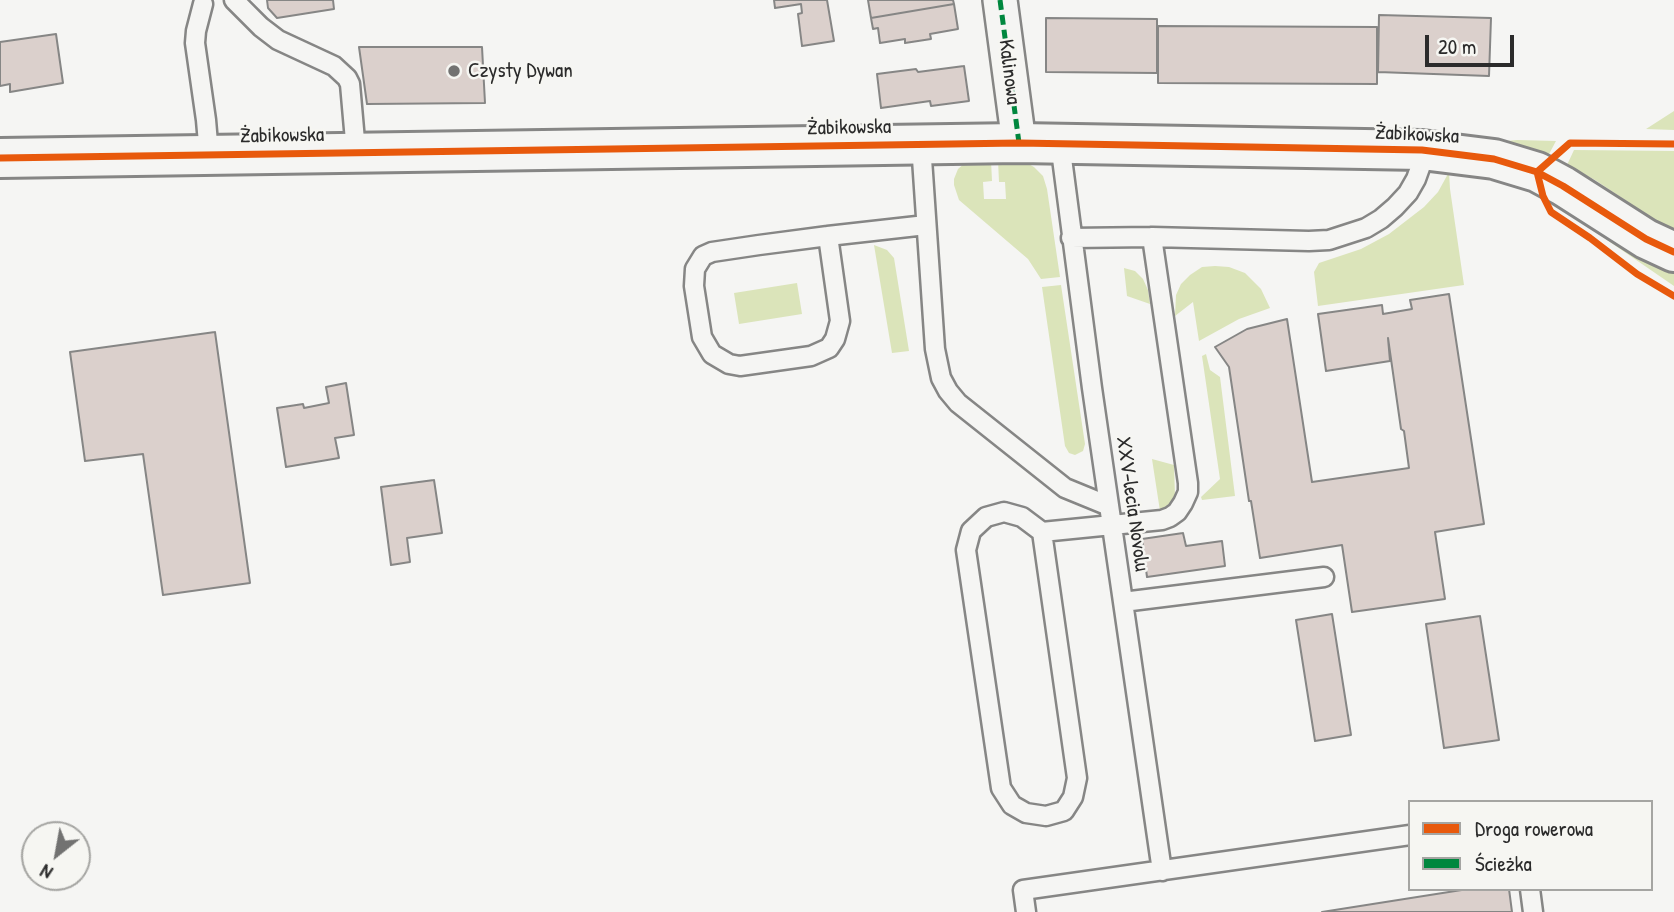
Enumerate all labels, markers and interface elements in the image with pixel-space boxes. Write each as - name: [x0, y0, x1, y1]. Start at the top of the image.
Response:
- scale bar: [1429, 21, 1518, 65]
- text: 20 m: [1438, 32, 1476, 61]
- street label: Kalinowa: [993, 38, 1025, 106]
- place label: Czysty Dywan: [468, 58, 573, 84]
- marker: Czysty Dywan: [446, 63, 462, 79]
- street label: Żabikowska: [807, 115, 891, 141]
- street label: Żabikowska: [1374, 120, 1460, 150]
- street label: Żabikowska: [240, 123, 324, 149]
- street label: XXV-lecia Novolu: [1110, 435, 1154, 573]
- legend: [1408, 800, 1653, 891]
- text: Droga rowerowa: [1475, 814, 1593, 843]
- north arrow: [21, 821, 91, 891]
- text: Ścieżka: [1475, 849, 1532, 878]
- text: N: [35, 859, 57, 886]

